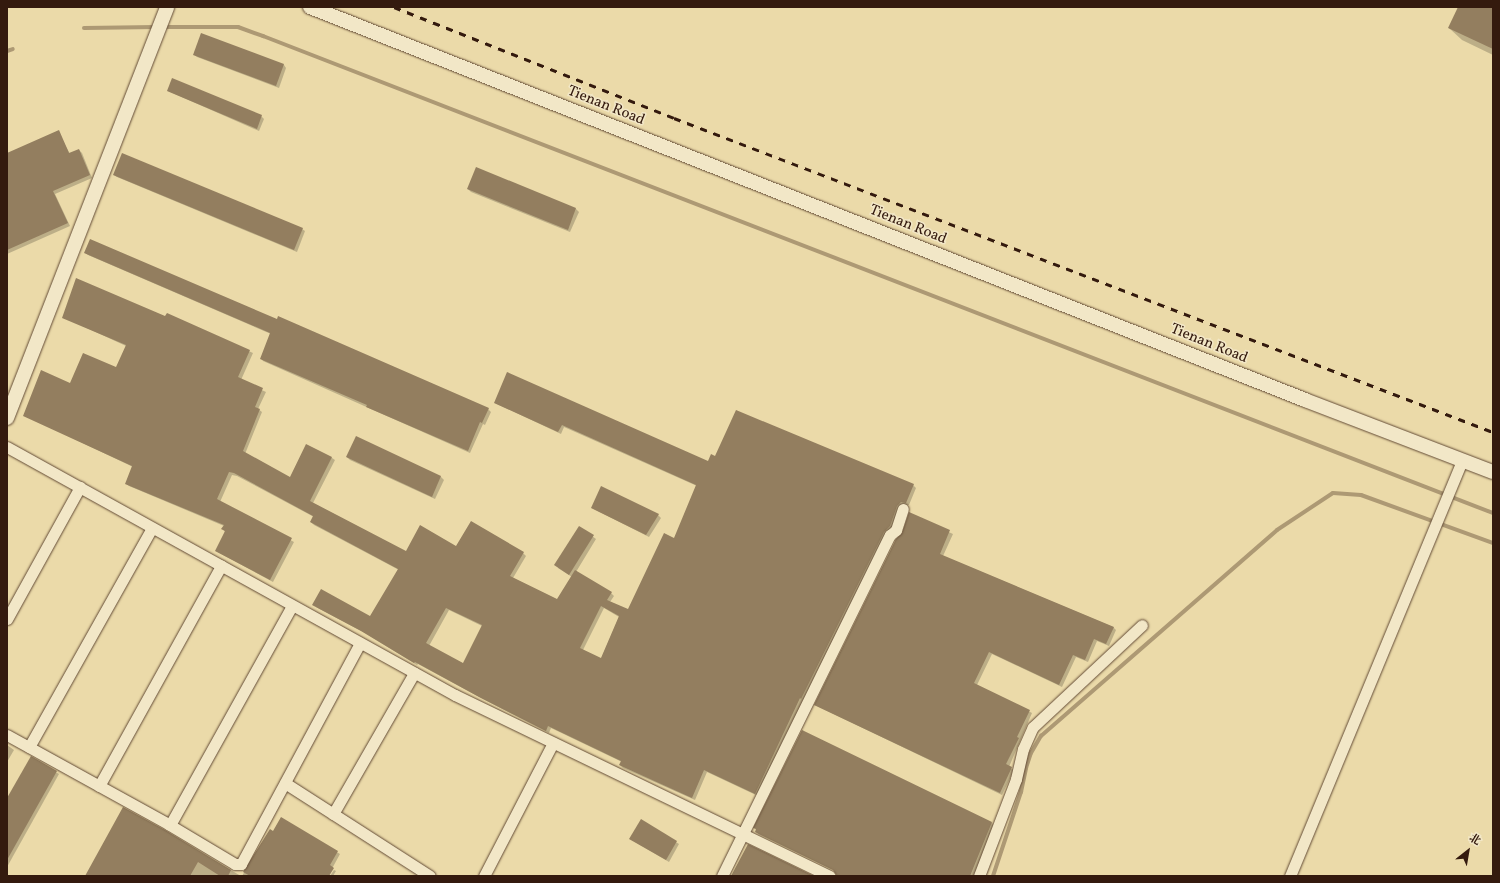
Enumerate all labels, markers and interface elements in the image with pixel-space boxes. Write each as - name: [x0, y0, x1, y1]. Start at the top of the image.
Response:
- street label: Tienan Road: [565, 82, 647, 130]
- street label: Tienan Road: [867, 201, 949, 249]
- street label: Tienan Road: [1168, 320, 1250, 368]
- north arrow: [1448, 831, 1488, 871]
- text: 北: [1466, 831, 1483, 850]

